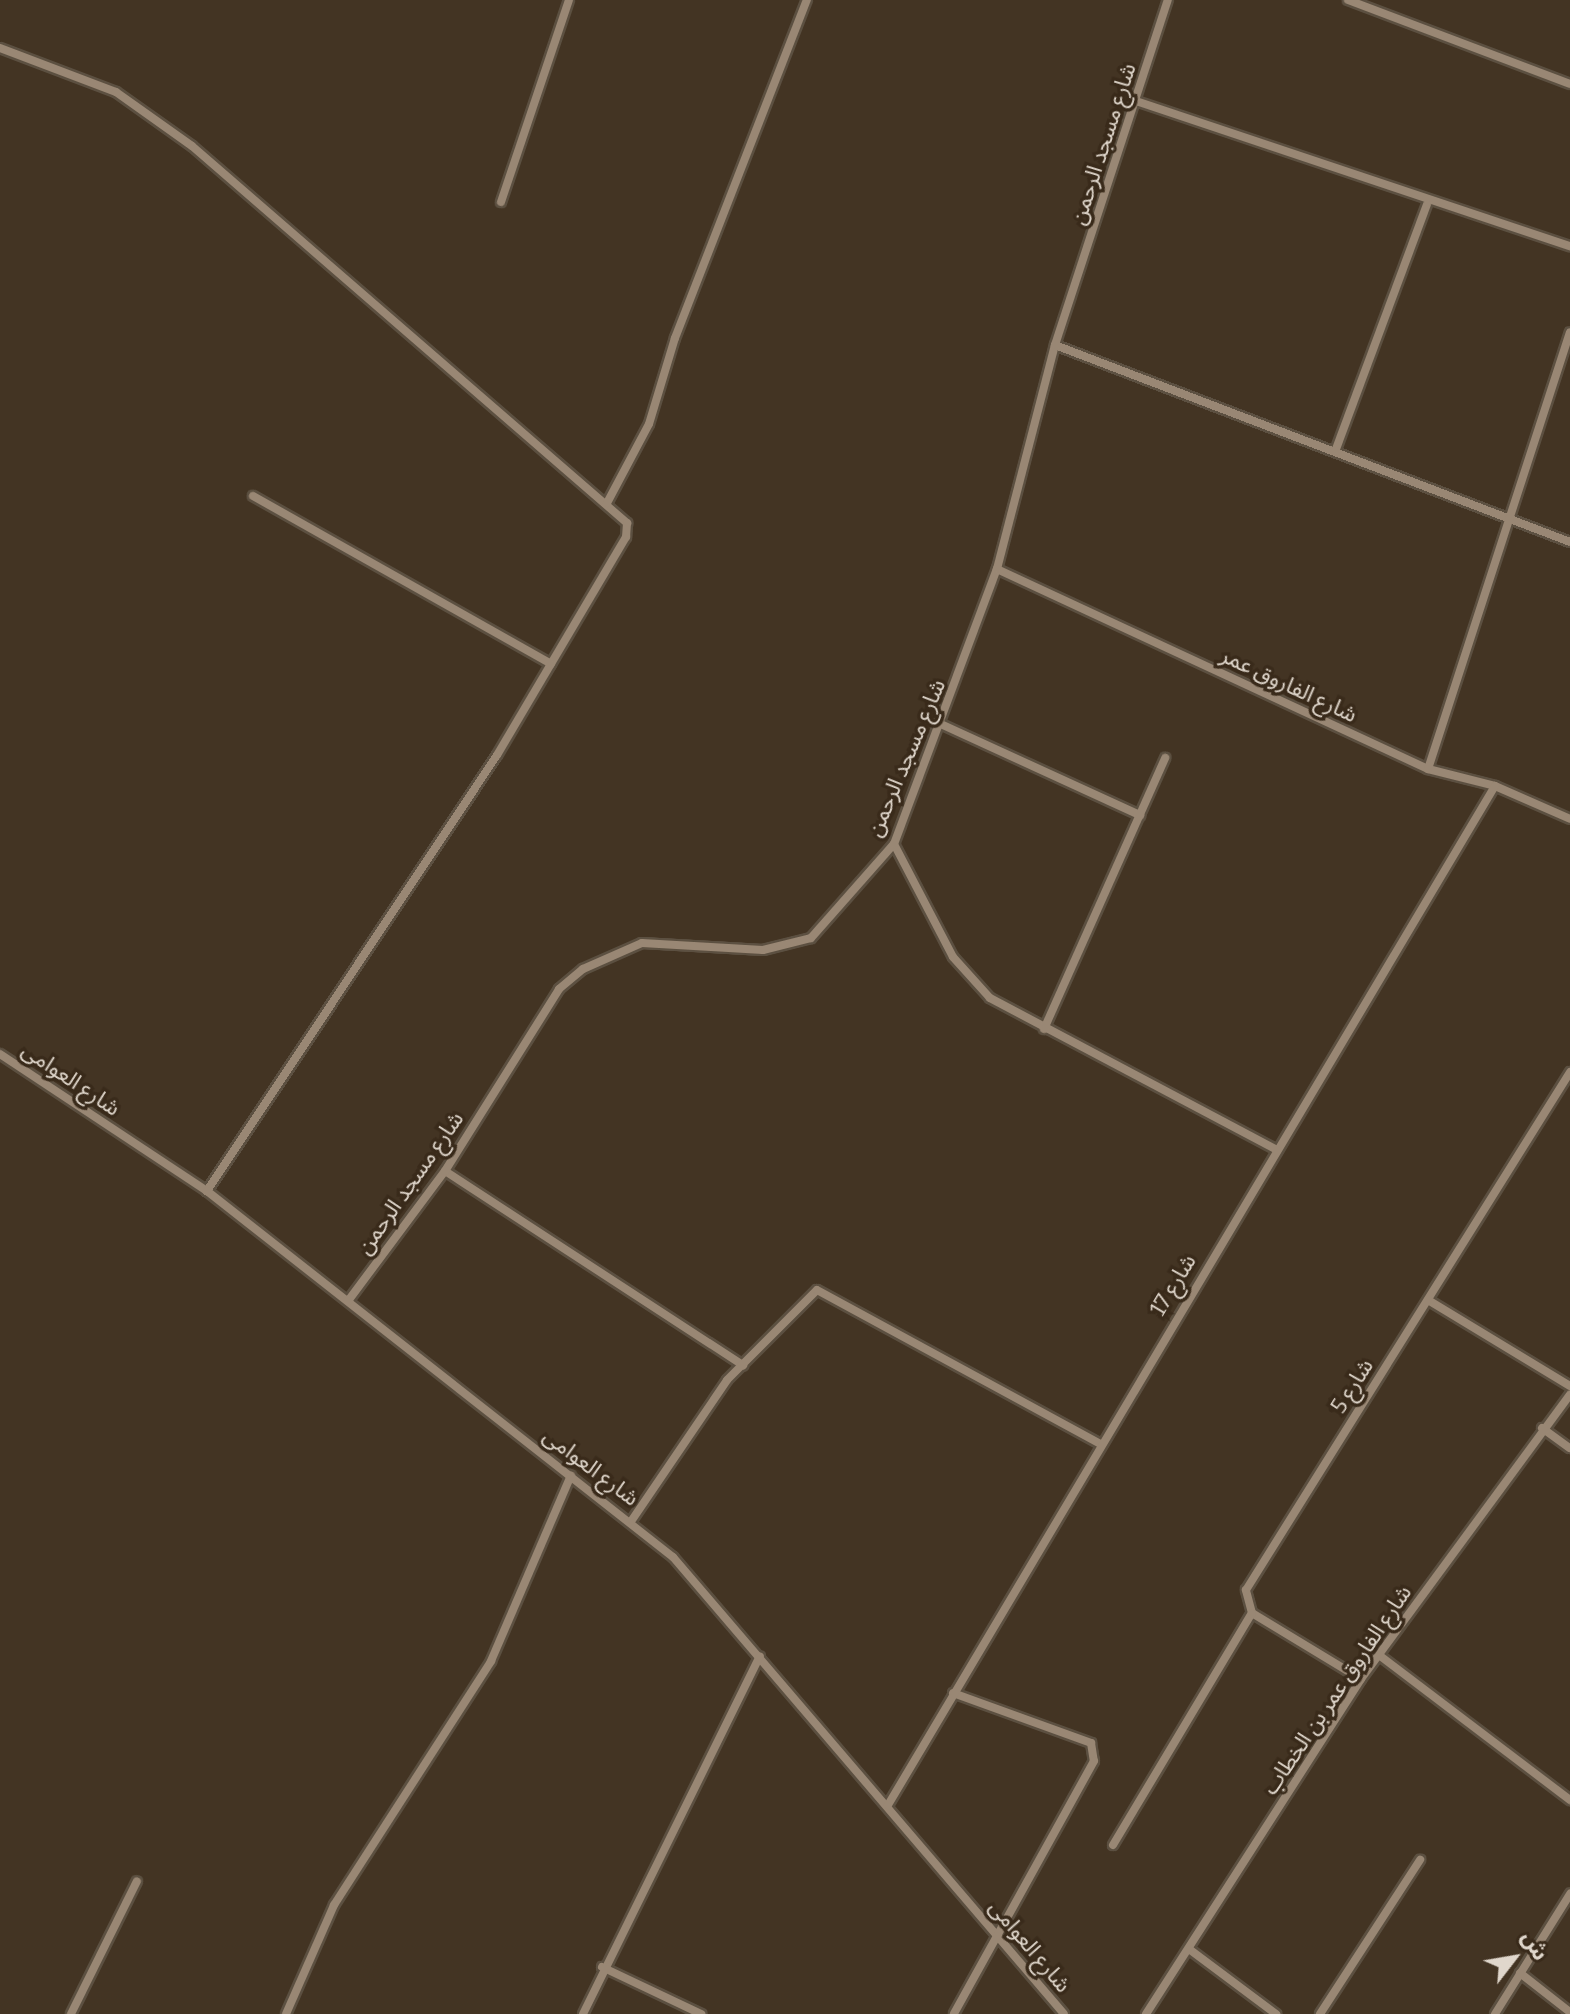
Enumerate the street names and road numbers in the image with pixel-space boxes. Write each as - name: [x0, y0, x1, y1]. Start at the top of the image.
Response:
- street label: شارع مسجد الرحمن: [1064, 60, 1142, 228]
- street label: شارع الفاروق عمر: [1217, 642, 1361, 728]
- street label: شارع مسجد الرحمن: [861, 675, 951, 841]
- street label: شارع العوامى: [17, 1036, 125, 1122]
- street label: شارع مسجد الرحمن: [351, 1107, 469, 1259]
- street label: شارع 17: [1144, 1249, 1202, 1321]
- street label: شارع 5: [1325, 1354, 1379, 1418]
- street label: شارع العوامى: [538, 1422, 644, 1512]
- street label: شارع الفاروق عمر بن الخطاب: [1257, 1580, 1417, 1800]
- street label: شارع العوامى: [984, 1894, 1076, 1998]

